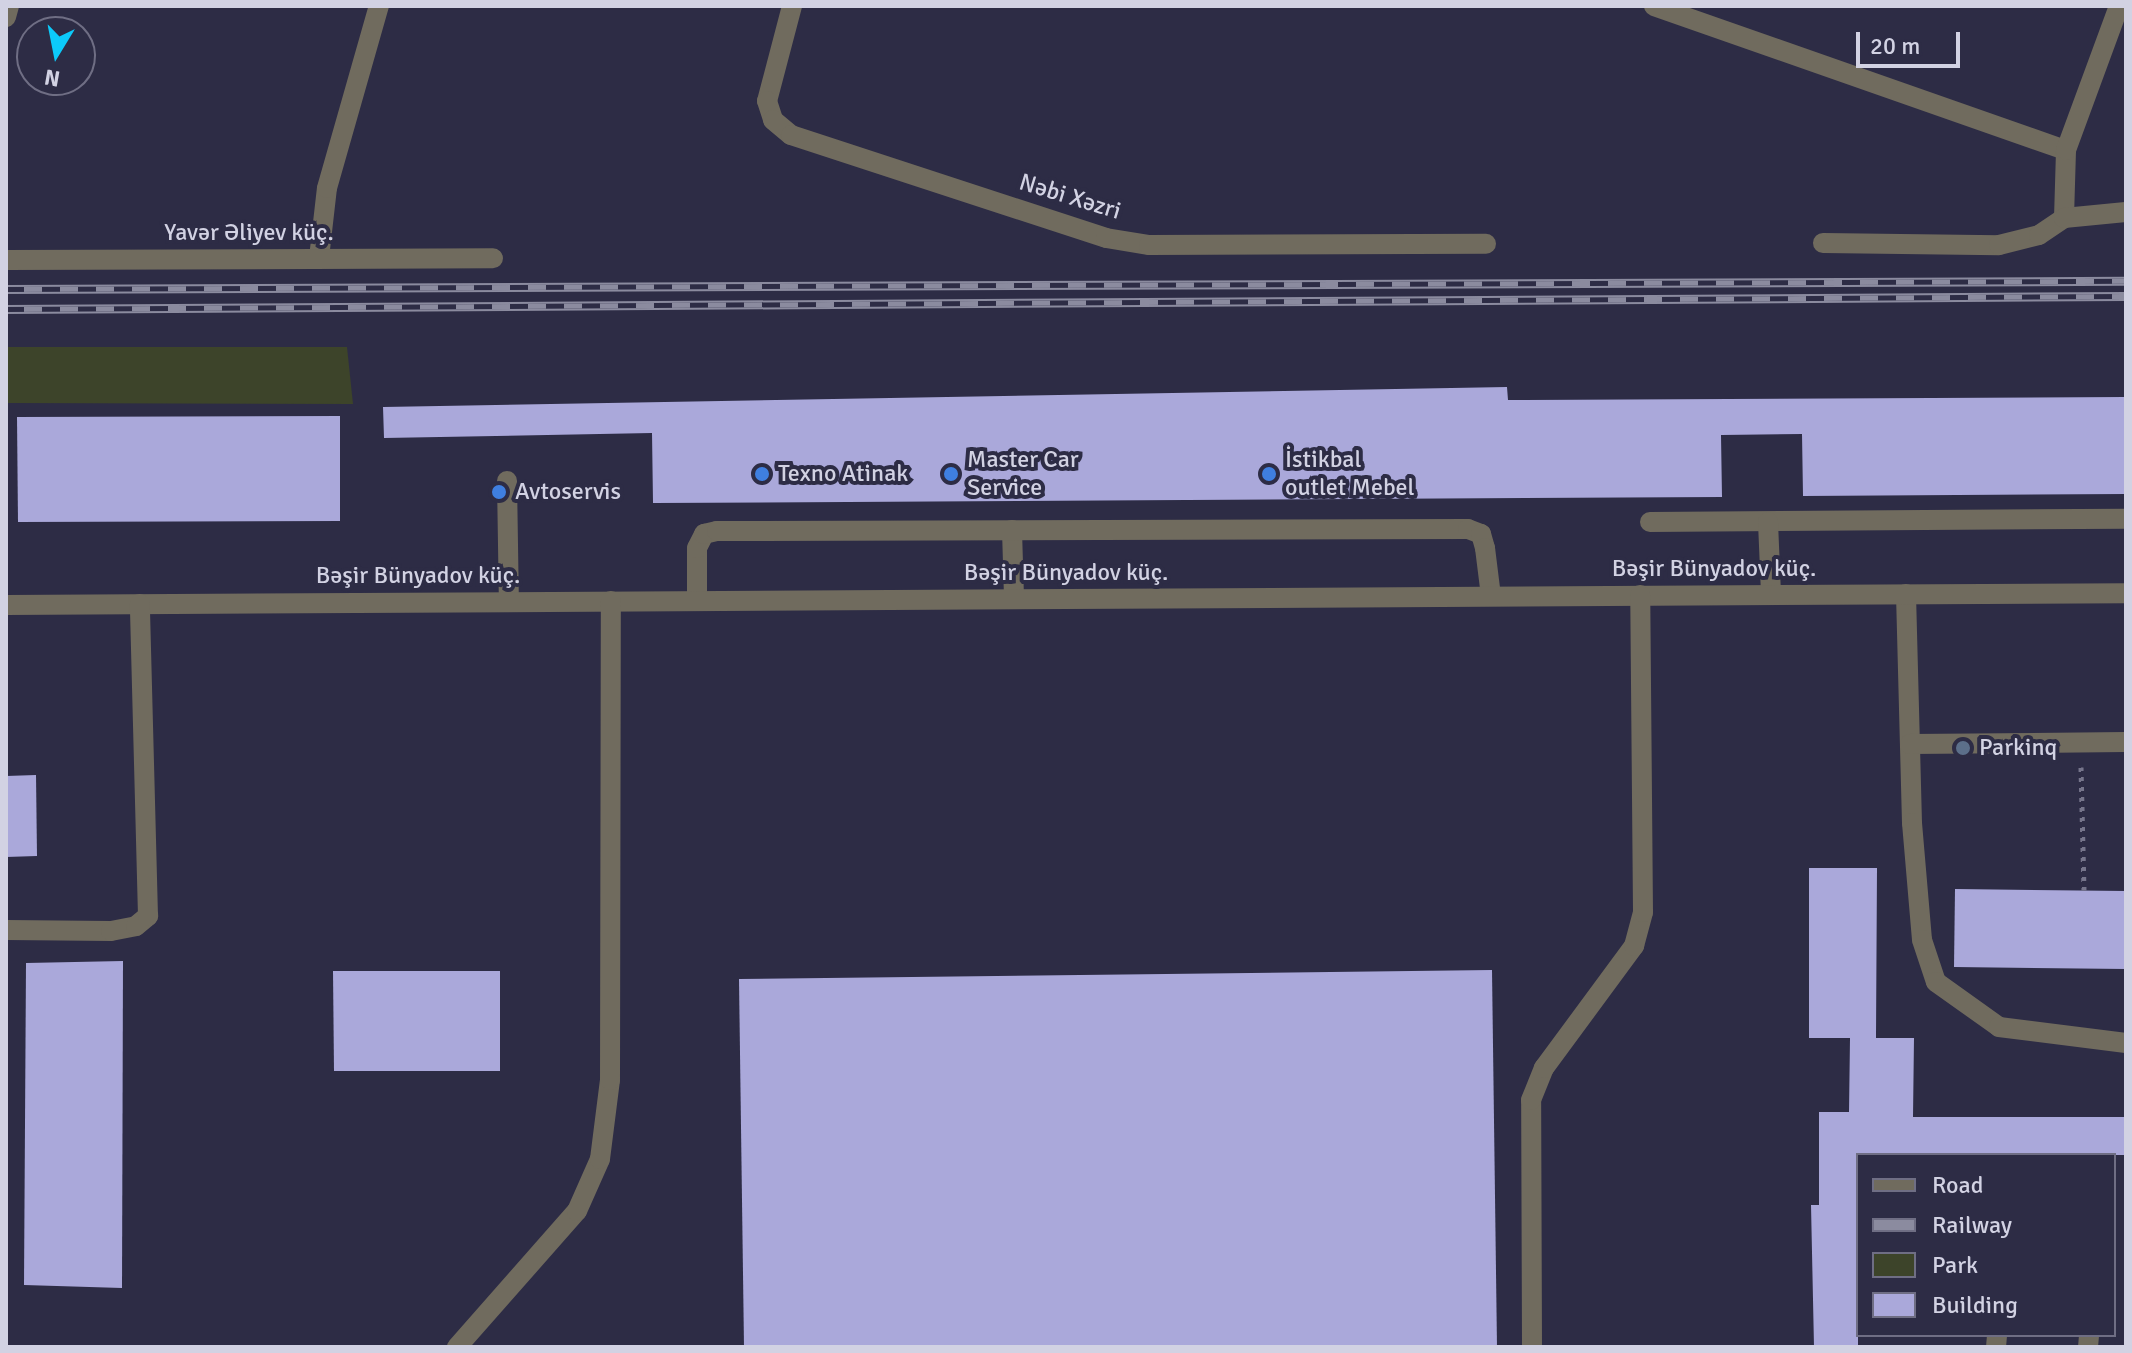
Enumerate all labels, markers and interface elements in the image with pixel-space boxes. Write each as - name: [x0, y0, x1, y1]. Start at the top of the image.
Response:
- north arrow: [16, 16, 96, 96]
- scale bar: [1860, 16, 1964, 66]
- text: 20 m: [1870, 31, 1920, 61]
- text: N: [42, 64, 62, 93]
- street label: Nəbi Xəzri: [1016, 168, 1124, 226]
- street label: Yavər Əliyev küç.: [164, 219, 334, 247]
- place label: Master Car Service: [967, 446, 1079, 502]
- place label: İstikbal outlet Mebel: [1285, 446, 1415, 502]
- place label: Texno Atinak: [778, 460, 908, 488]
- marker: Texno Atinak: [753, 465, 771, 483]
- marker: Master Car Service: [942, 465, 960, 483]
- marker: İstikbal outlet Mebel: [1260, 465, 1278, 483]
- place label: Avtoservis: [515, 478, 621, 506]
- marker: Avtoservis: [490, 483, 508, 501]
- street label: Bəşir Bünyadov küç.: [1612, 555, 1816, 583]
- street label: Bəşir Bünyadov küç.: [964, 559, 1168, 587]
- street label: Bəşir Bünyadov küç.: [316, 562, 520, 590]
- place label: Parkinq: [1979, 734, 2057, 762]
- marker: Parkinq: [1954, 739, 1972, 757]
- legend: [1856, 1153, 2116, 1337]
- text: Road: [1932, 1170, 1983, 1200]
- text: Railway: [1932, 1210, 2012, 1240]
- text: Park: [1932, 1250, 1978, 1280]
- text: Building: [1932, 1290, 2018, 1320]

